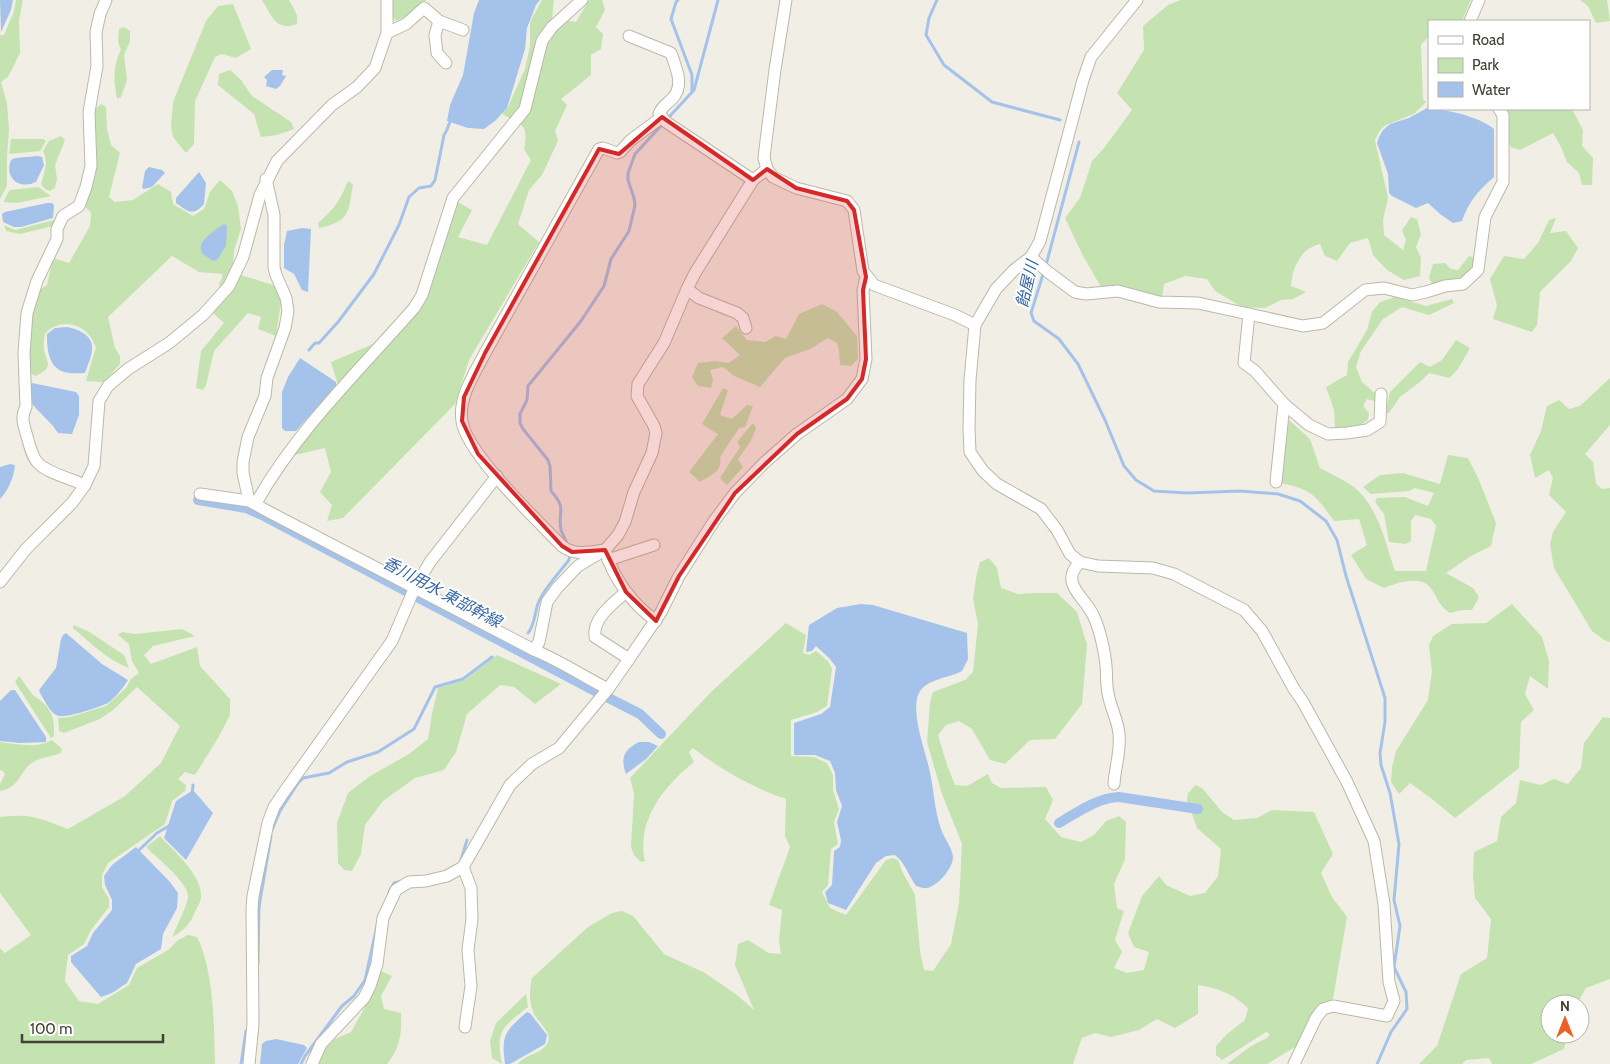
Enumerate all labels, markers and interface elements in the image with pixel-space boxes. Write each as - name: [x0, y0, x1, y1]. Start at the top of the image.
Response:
- legend: [1428, 20, 1590, 110]
- text: Road: [1472, 31, 1505, 49]
- text: Park: [1472, 56, 1499, 74]
- text: Water: [1472, 81, 1510, 99]
- water label: 飴屋川: [1012, 257, 1042, 310]
- water label: 香川用水 東部幹線: [380, 553, 506, 632]
- north arrow: [1540, 994, 1590, 1044]
- text: N: [1560, 997, 1570, 1015]
- scale bar: [22, 1012, 164, 1044]
- text: 100 m: [30, 1020, 72, 1038]

